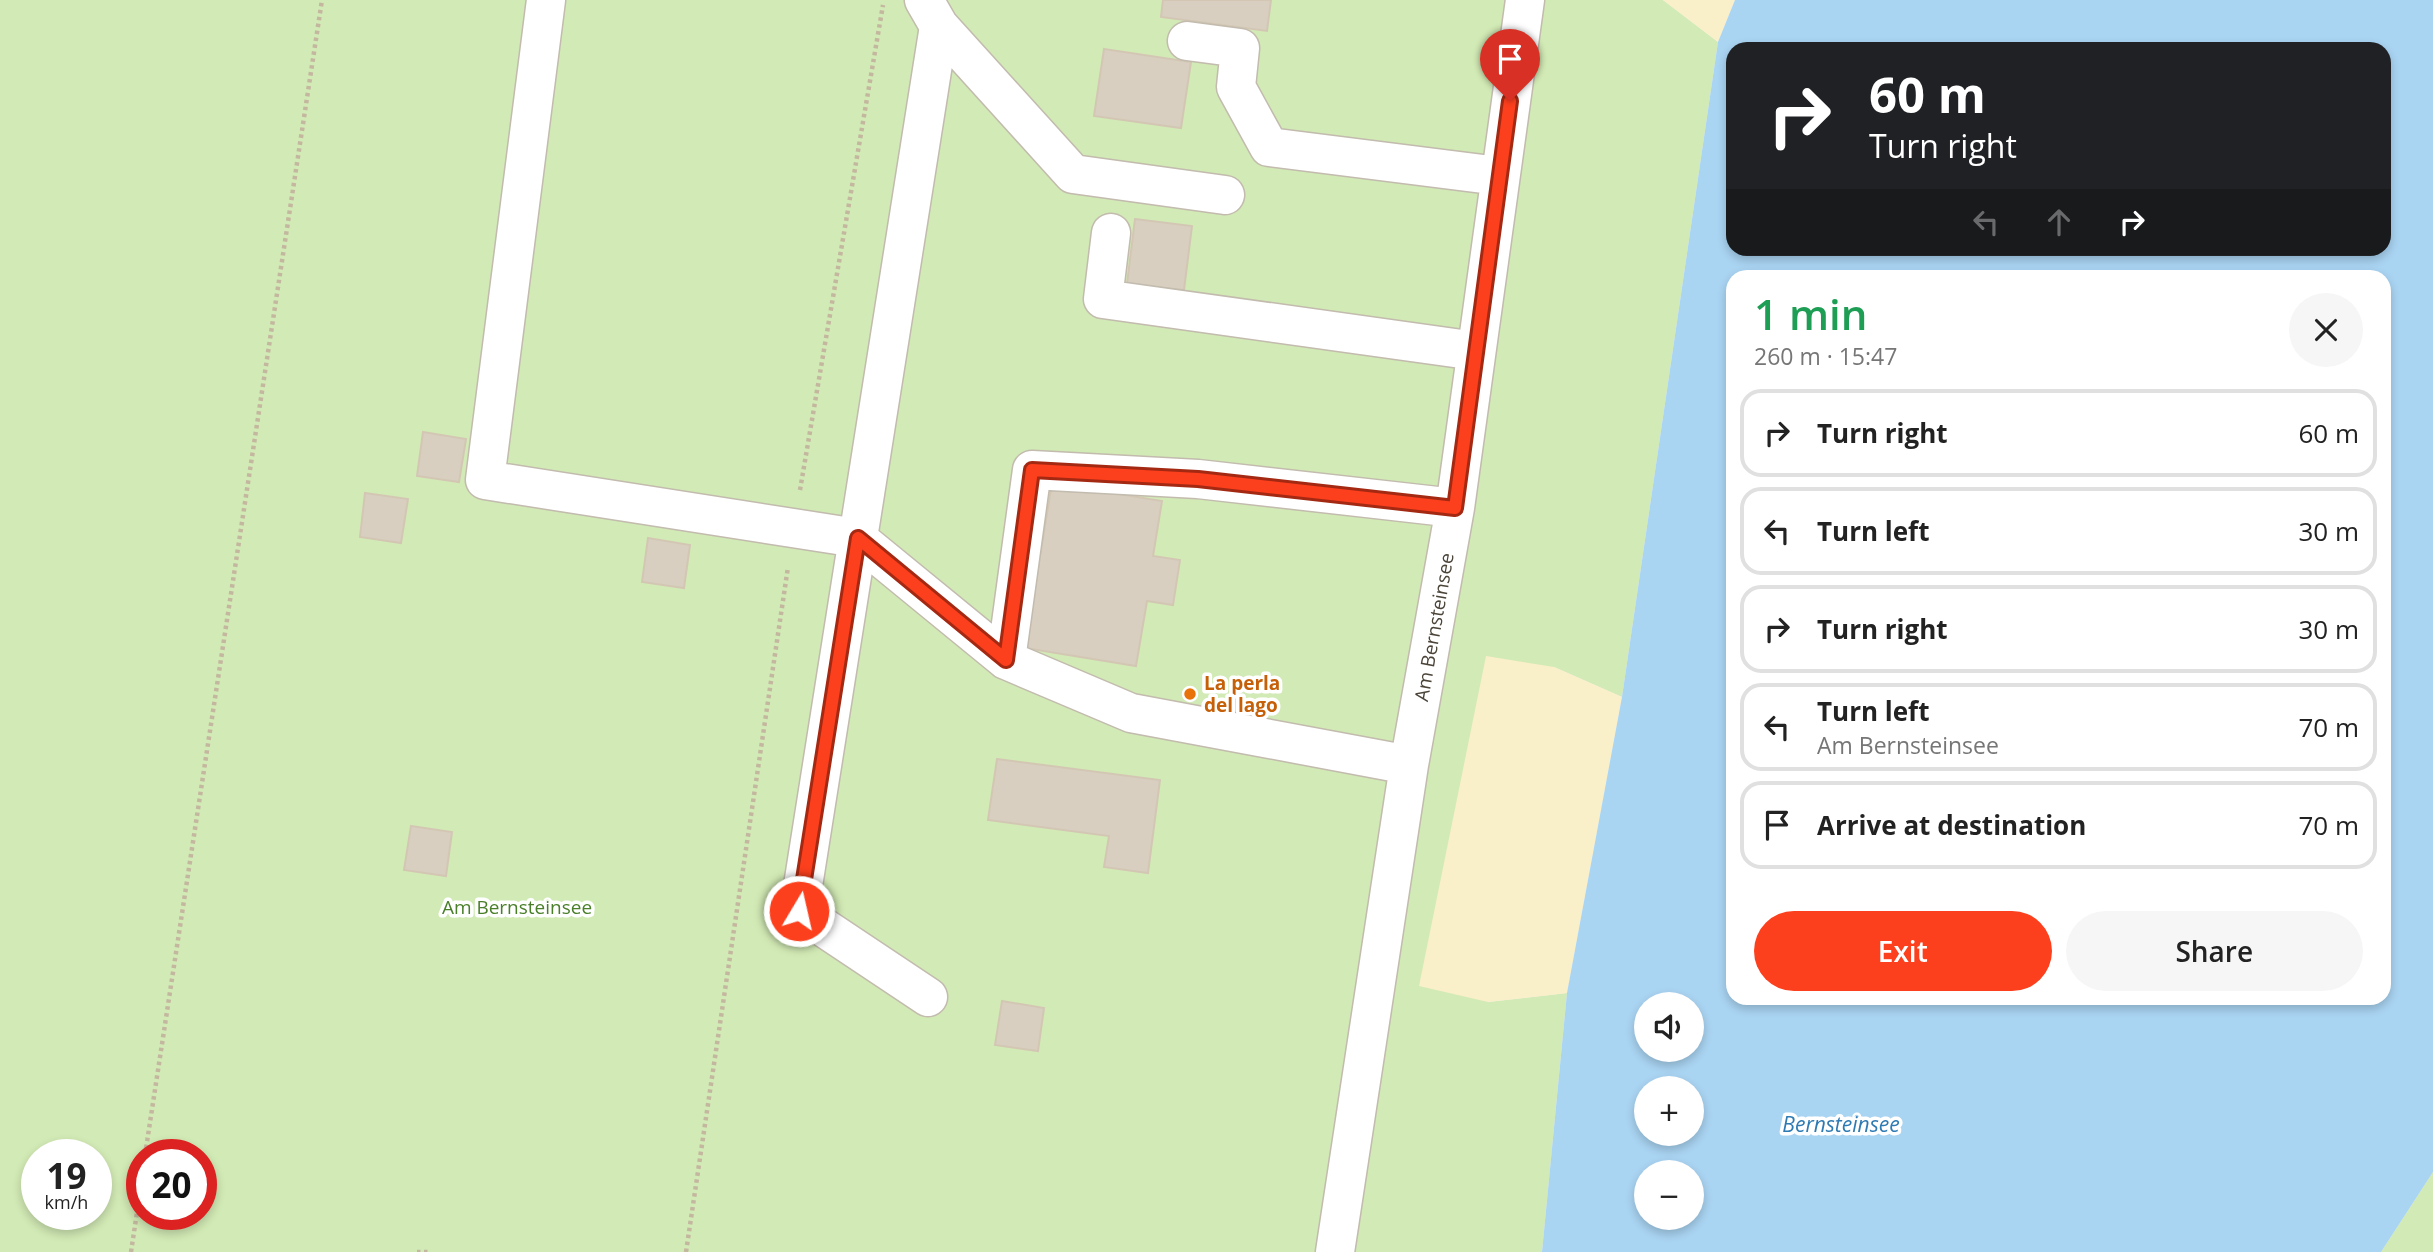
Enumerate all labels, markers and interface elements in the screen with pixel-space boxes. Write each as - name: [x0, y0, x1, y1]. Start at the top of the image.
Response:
- pin: [1480, 29, 1540, 101]
- icon: arrive: [1491, 40, 1529, 78]
- text: 60 m: [1869, 61, 1986, 127]
- icon: right: [1754, 70, 1845, 161]
- text: Turn right: [1869, 124, 2017, 167]
- icon: left: [1967, 203, 2005, 241]
- icon: ahead: [2040, 203, 2078, 241]
- icon: right: [2113, 203, 2151, 241]
- text: 1 min: [1754, 285, 1867, 342]
- button: close: [2289, 293, 2363, 367]
- text: 260 m · 15:47: [1754, 340, 1897, 372]
- icon: right: [1758, 414, 1796, 452]
- text: Turn right: [1817, 415, 1948, 451]
- text: 60 m: [2298, 415, 2359, 451]
- icon: left: [1758, 512, 1796, 550]
- text: Turn left: [1817, 513, 1929, 549]
- text: 30 m: [2298, 513, 2359, 549]
- street label: Am Bernsteinsee: [1408, 551, 1460, 703]
- icon: right: [1758, 610, 1796, 648]
- text: Turn right: [1817, 611, 1948, 647]
- text: 30 m: [2298, 611, 2359, 647]
- place label: La perla del lago: [1204, 670, 1280, 718]
- marker: La perla del lago: [1182, 686, 1198, 702]
- text: Turn left: [1817, 693, 1929, 729]
- icon: left: [1758, 708, 1796, 746]
- text: 70 m: [2298, 709, 2359, 745]
- text: Am Bernsteinsee: [1817, 729, 1999, 761]
- icon: arrive: [1758, 806, 1796, 844]
- text: Arrive at destination: [1817, 807, 2086, 843]
- text: 70 m: [2298, 807, 2359, 843]
- position arrow: [762, 874, 836, 948]
- park label: Am Bernsteinsee: [442, 894, 592, 920]
- button: Exit: [1754, 911, 2052, 991]
- button: Share: [2066, 911, 2363, 991]
- map controls: [1634, 992, 1704, 1230]
- button: sound: [1634, 992, 1704, 1062]
- button: +: [1634, 1076, 1704, 1146]
- water label: Bernsteinsee: [1782, 1110, 1900, 1138]
- speed limit sign: 20: [126, 1139, 217, 1230]
- text: 19: [46, 1152, 87, 1199]
- button: −: [1634, 1160, 1704, 1230]
- text: km/h: [45, 1190, 88, 1214]

